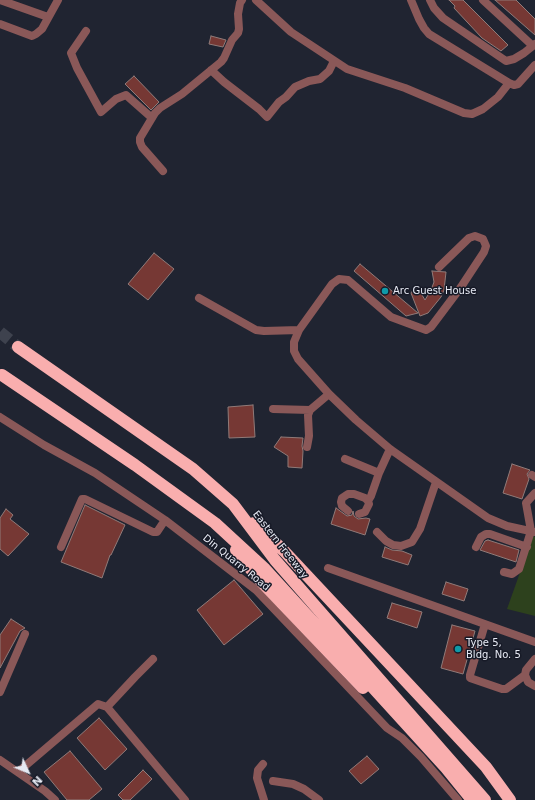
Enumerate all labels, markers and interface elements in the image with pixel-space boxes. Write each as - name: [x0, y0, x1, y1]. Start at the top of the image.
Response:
- place label: Arc Guest House: [393, 285, 476, 297]
- marker: Arc Guest House: [380, 286, 390, 296]
- street label: Eastern Freeway: [250, 509, 310, 581]
- street label: Din Quarry Road: [200, 532, 272, 594]
- place label: Type 5, Bldg. No. 5: [466, 637, 521, 660]
- marker: Type 5, Bldg. No. 5: [453, 644, 463, 654]
- north arrow: [8, 752, 48, 792]
- text: N: [29, 773, 45, 789]

